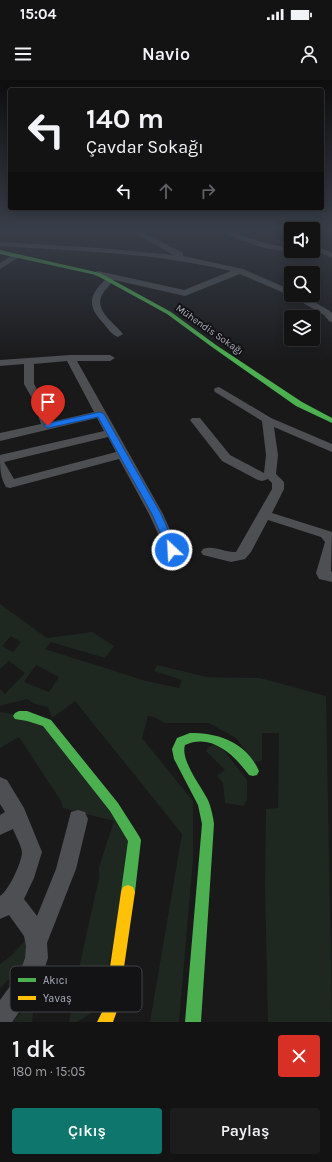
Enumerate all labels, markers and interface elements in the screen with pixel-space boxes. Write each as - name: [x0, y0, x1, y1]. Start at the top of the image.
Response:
- text: 15:04: [20, 5, 57, 23]
- icon: menu: [12, 43, 34, 65]
- text: Navio: [142, 43, 190, 65]
- icon: person: [298, 43, 320, 65]
- text: 140 m: [86, 102, 164, 135]
- icon: left: [20, 104, 72, 156]
- text: Çavdar Sokağı: [86, 136, 204, 158]
- icon: left: [113, 180, 135, 202]
- icon: ahead: [155, 180, 177, 202]
- icon: right: [197, 180, 219, 202]
- map controls: [284, 222, 320, 346]
- button: sound: [284, 222, 320, 258]
- button: search: [284, 266, 320, 302]
- street label: Mühendis Sokağı: [173, 302, 245, 358]
- button: layers: [284, 310, 320, 346]
- pin: [31, 385, 65, 426]
- icon: arrive: [37, 391, 59, 413]
- position arrow: [151, 529, 193, 571]
- legend: [10, 966, 142, 1012]
- text: Akıcı: [43, 974, 68, 987]
- text: Yavaş: [43, 992, 72, 1005]
- text: 1 dk: [12, 1035, 55, 1063]
- button: close: [278, 1035, 320, 1077]
- text: 180 m · 15:05: [12, 1064, 85, 1079]
- button: Çıkış: [12, 1108, 162, 1154]
- button: Paylaş: [170, 1108, 320, 1154]

